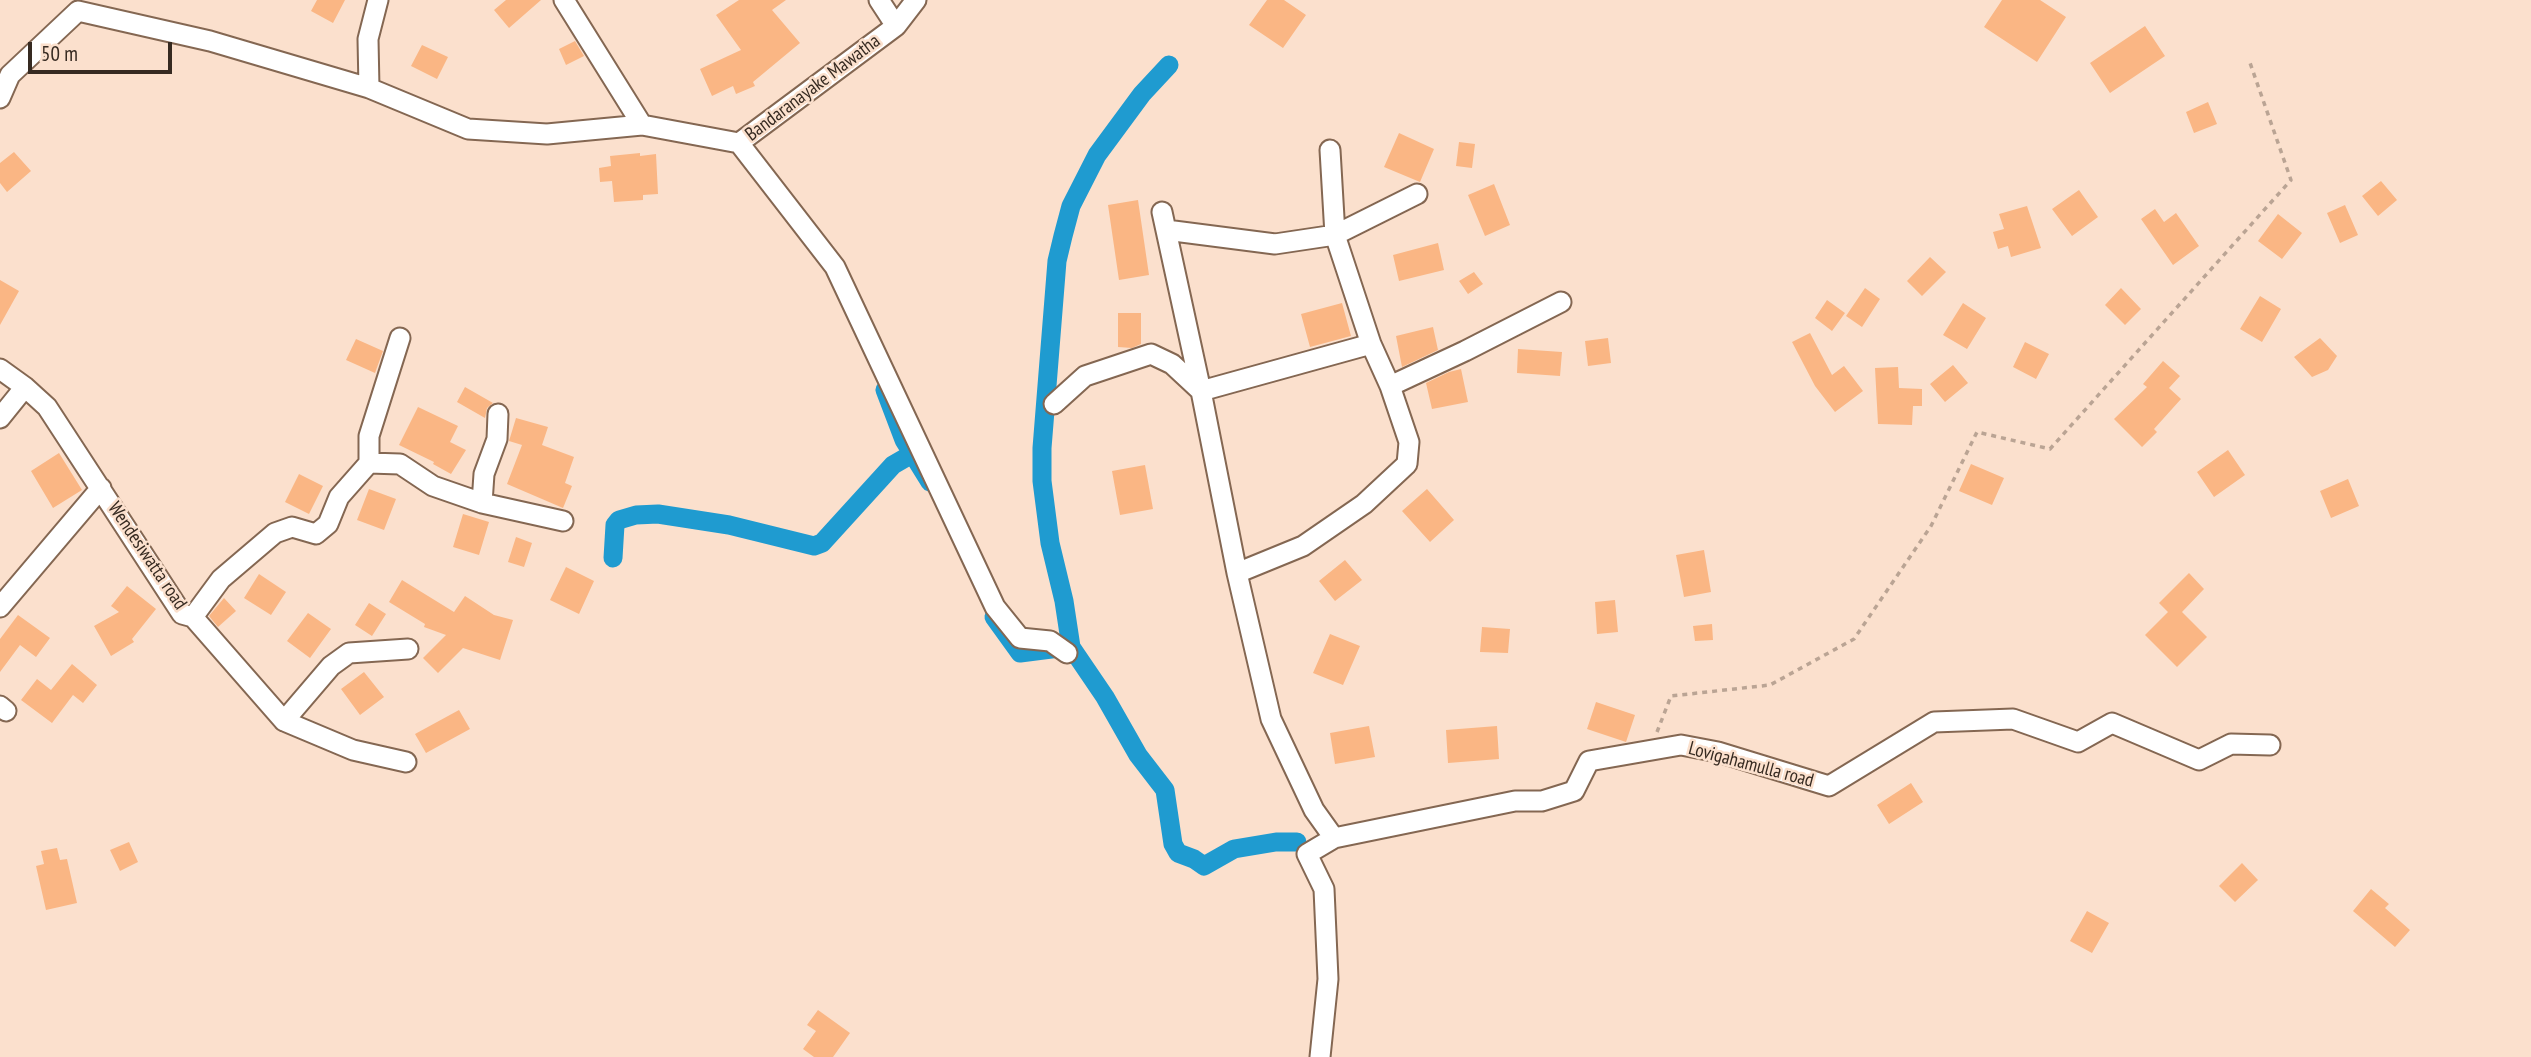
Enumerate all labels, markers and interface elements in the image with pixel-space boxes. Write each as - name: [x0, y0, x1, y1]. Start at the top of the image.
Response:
- scale bar: [32, 28, 175, 72]
- street label: Bandaranayake Mawatha: [741, 30, 885, 146]
- text: 50 m: [41, 40, 78, 67]
- street label: Wendesiwatta road: [103, 498, 191, 614]
- street label: Lovigahamulla road: [1686, 737, 1816, 793]

